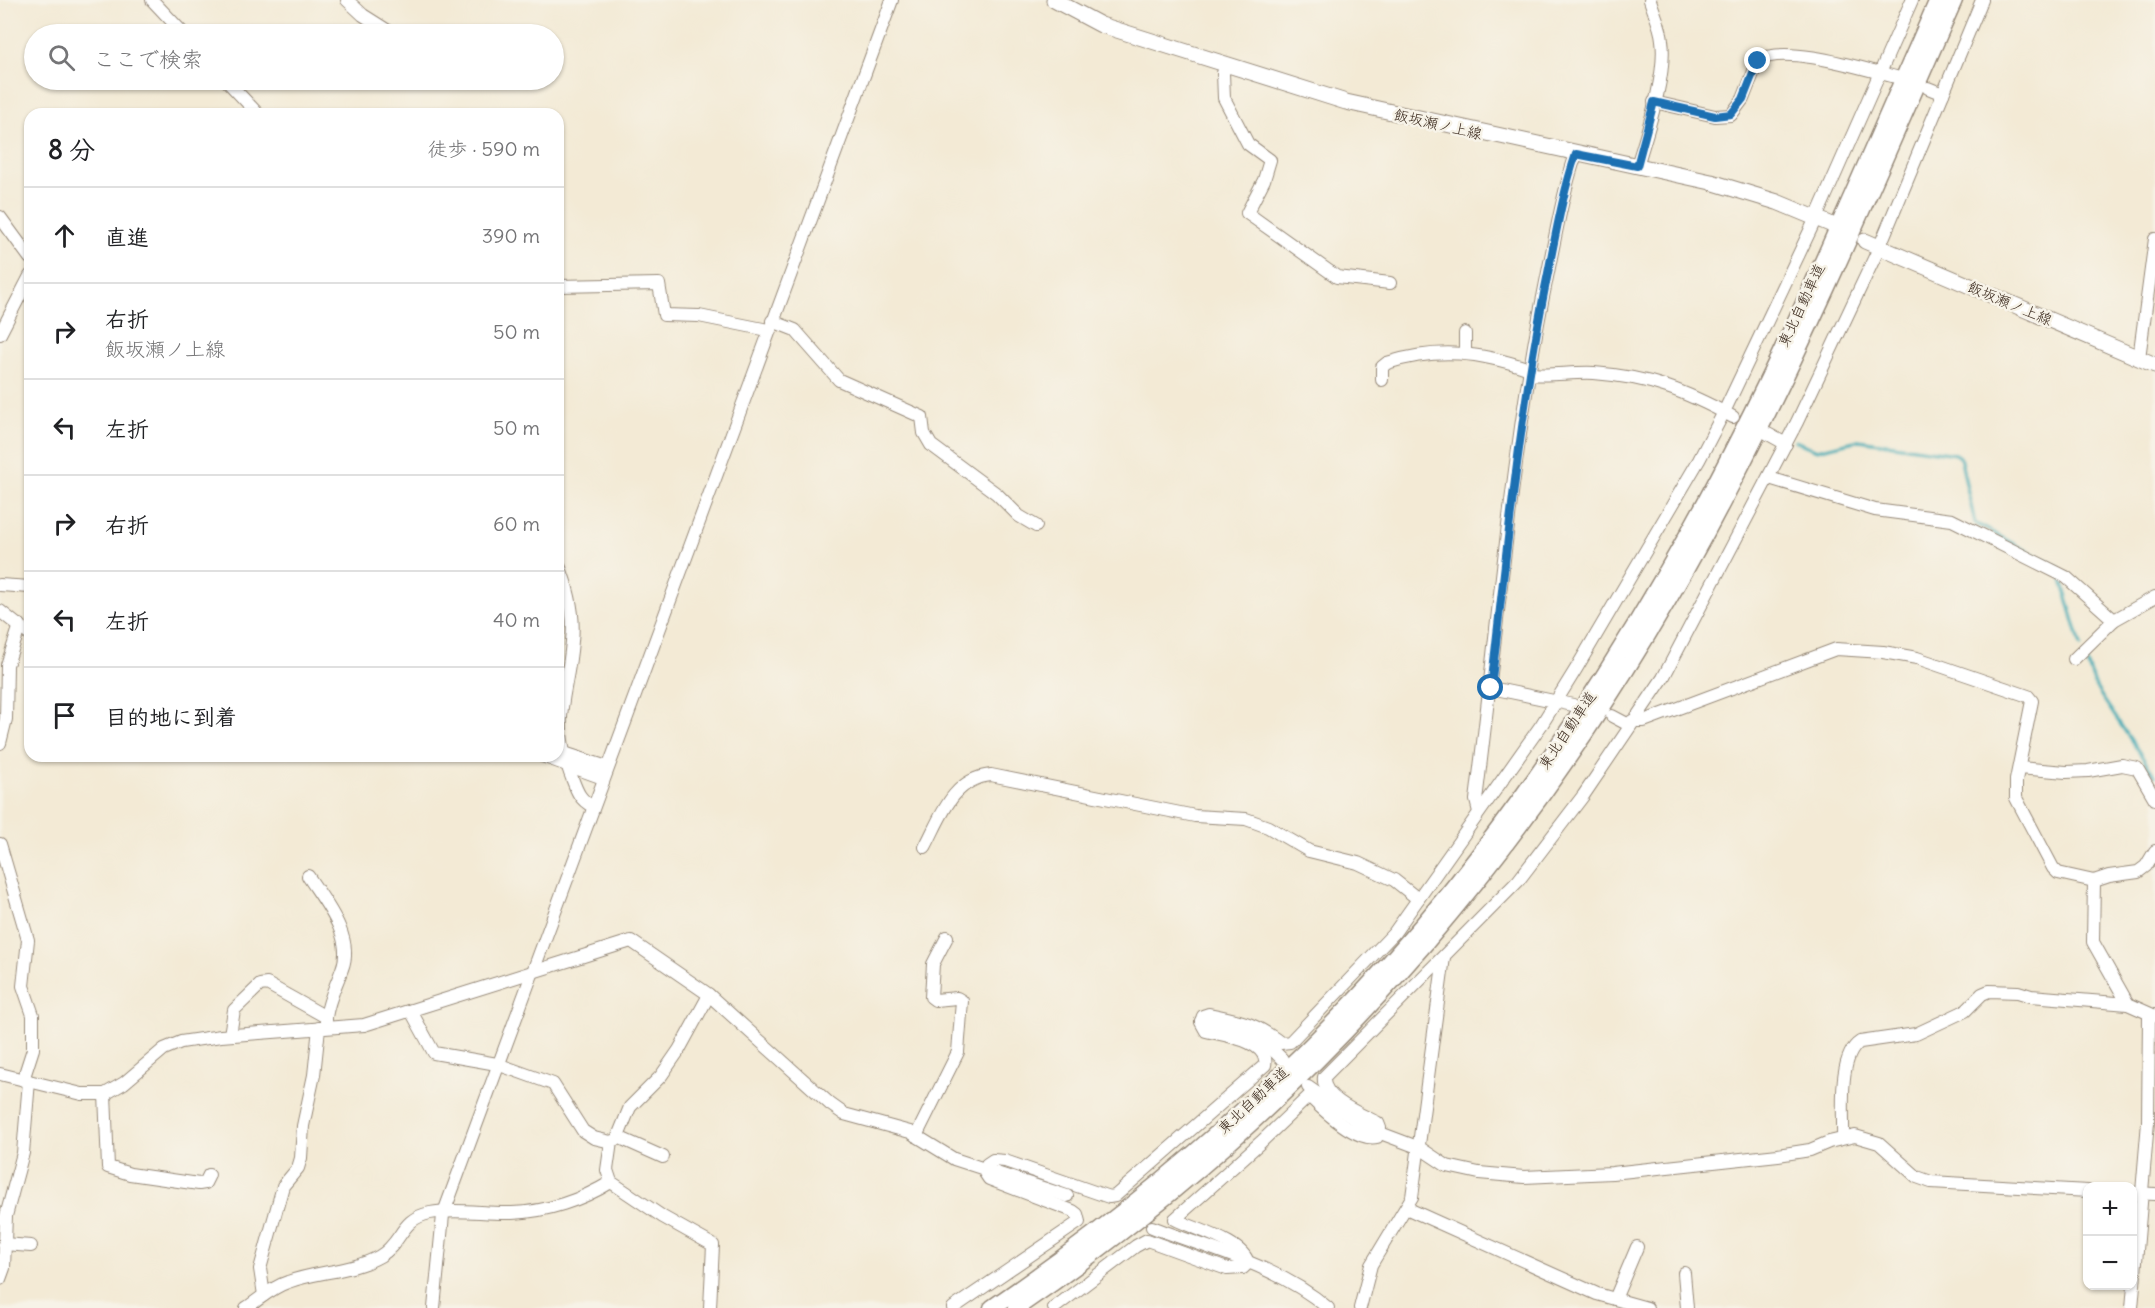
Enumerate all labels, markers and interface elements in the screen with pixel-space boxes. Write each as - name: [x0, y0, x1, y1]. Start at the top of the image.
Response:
- search box: [24, 24, 564, 90]
- icon: search: [45, 41, 78, 74]
- text: ここで検索: [93, 45, 203, 73]
- route end: [1744, 47, 1770, 73]
- street label: 飯坂瀬ノ上線: [1392, 105, 1484, 143]
- text: 8 分: [48, 133, 95, 166]
- text: 徒歩 · 590 m: [428, 136, 540, 161]
- icon: ahead: [48, 219, 81, 252]
- text: 直進: [105, 223, 149, 251]
- text: 390 m: [482, 223, 540, 248]
- street label: 東北自動車道: [1773, 260, 1829, 350]
- street label: 飯坂瀬ノ上線: [1965, 277, 2055, 329]
- text: 右折: [105, 305, 149, 333]
- icon: right: [48, 315, 81, 348]
- text: 50 m: [493, 319, 540, 344]
- text: 飯坂瀬ノ上線: [105, 336, 225, 361]
- icon: left: [48, 411, 81, 444]
- text: 左折: [105, 415, 149, 443]
- text: 50 m: [493, 415, 540, 440]
- icon: right: [48, 507, 81, 540]
- text: 右折: [105, 511, 149, 539]
- text: 60 m: [493, 511, 540, 536]
- icon: left: [48, 603, 81, 636]
- text: 左折: [105, 607, 149, 635]
- text: 40 m: [493, 607, 540, 632]
- route start: [1477, 674, 1503, 700]
- street label: 東北自動車道: [1534, 687, 1600, 773]
- icon: arrive: [48, 699, 81, 732]
- text: 目的地に到着: [105, 703, 237, 731]
- street label: 東北自動車道: [1214, 1062, 1292, 1138]
- map controls: [2083, 1182, 2137, 1290]
- button: +: [2083, 1182, 2137, 1236]
- button: −: [2083, 1236, 2137, 1290]

